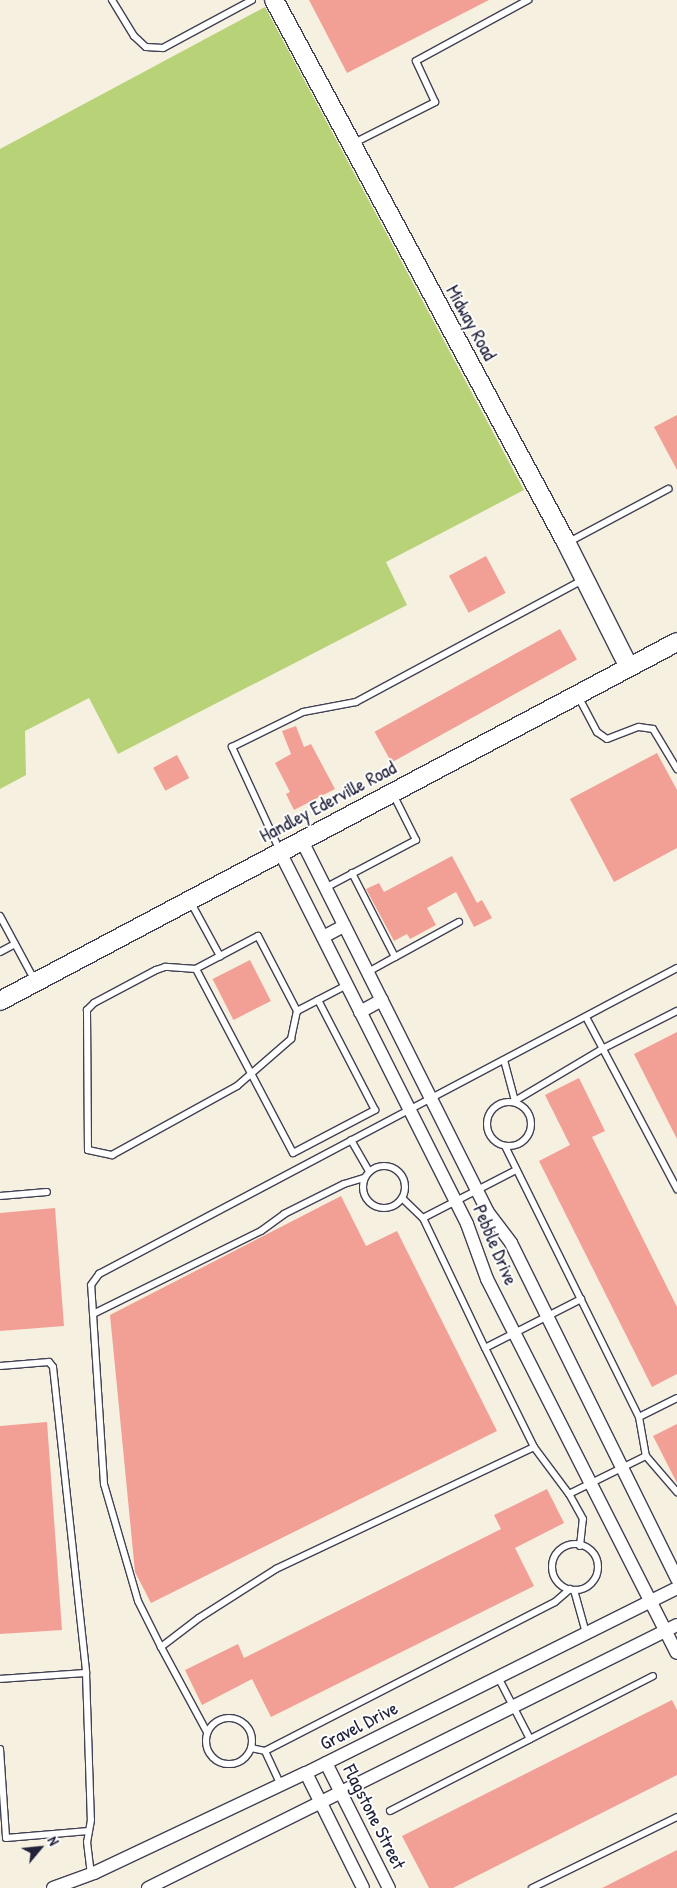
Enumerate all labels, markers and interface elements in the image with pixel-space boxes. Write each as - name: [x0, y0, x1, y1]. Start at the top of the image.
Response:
- street label: Midway Road: [441, 281, 501, 365]
- street label: Handley Ederville Road: [256, 756, 400, 848]
- street label: Pebble Drive: [468, 1201, 522, 1289]
- street label: Gravel Drive: [316, 1697, 402, 1755]
- street label: Flagstone Street: [338, 1761, 410, 1873]
- north arrow: [15, 1823, 65, 1873]
- text: N: [44, 1833, 64, 1848]

